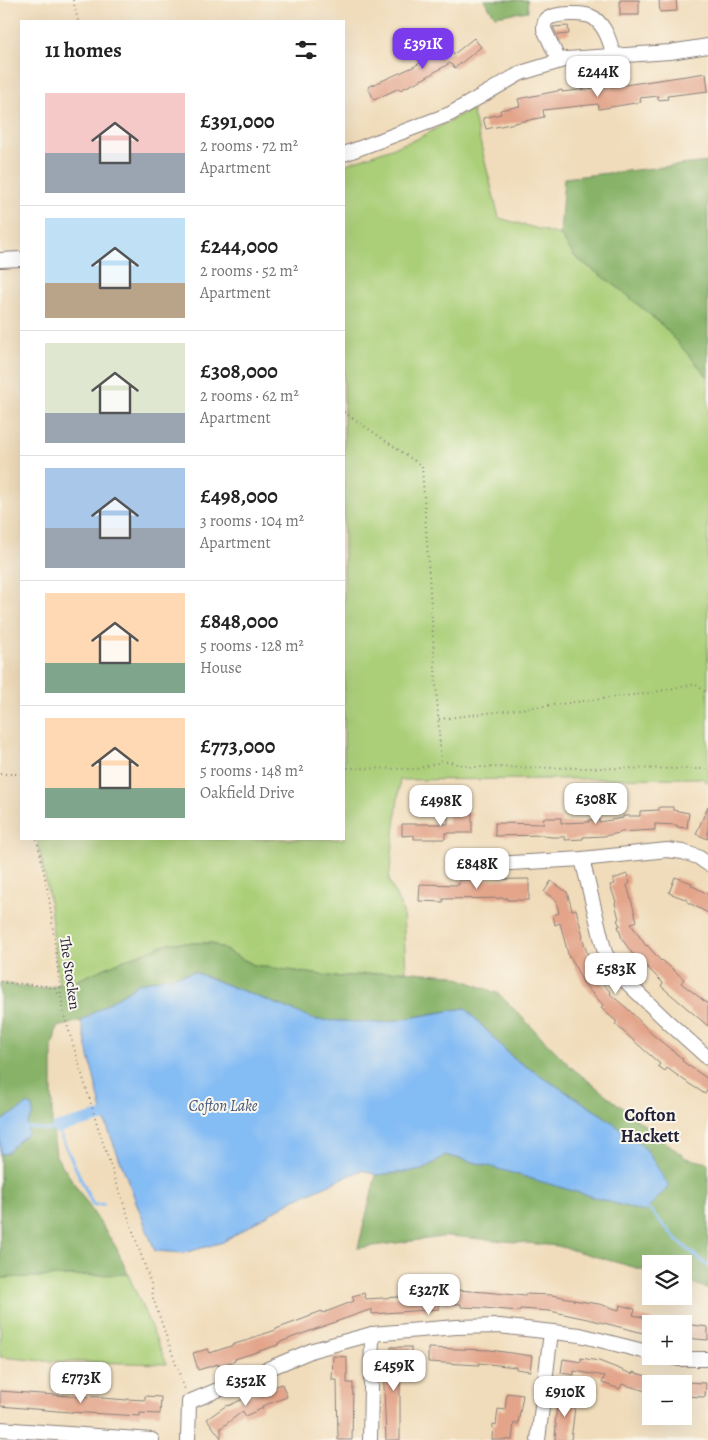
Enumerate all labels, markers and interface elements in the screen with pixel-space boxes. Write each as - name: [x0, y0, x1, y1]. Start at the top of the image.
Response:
- pin: £391K: [388, 28, 458, 70]
- text: £391K: [404, 33, 442, 55]
- text: 11 homes: [45, 36, 122, 64]
- icon: filters: [292, 36, 320, 64]
- pin: £244K: [563, 56, 633, 98]
- text: £244K: [577, 61, 619, 83]
- text: £391,000: [200, 107, 275, 135]
- icon: home: [85, 113, 145, 173]
- text: 2 rooms · 72 m²: [200, 135, 298, 157]
- text: Apartment: [200, 157, 271, 179]
- text: £244,000: [200, 232, 278, 260]
- icon: home: [85, 238, 145, 298]
- text: 2 rooms · 52 m²: [200, 260, 298, 282]
- text: Apartment: [200, 282, 271, 304]
- text: £308,000: [200, 357, 278, 385]
- icon: home: [85, 363, 145, 423]
- text: 2 rooms · 62 m²: [200, 385, 299, 407]
- text: Apartment: [200, 407, 271, 429]
- text: £498,000: [200, 482, 278, 510]
- icon: home: [85, 488, 145, 548]
- text: 3 rooms · 104 m²: [200, 510, 304, 532]
- text: Apartment: [200, 532, 271, 554]
- text: £848,000: [200, 607, 278, 635]
- icon: home: [85, 613, 145, 673]
- text: 5 rooms · 128 m²: [200, 635, 304, 657]
- text: House: [200, 657, 242, 679]
- text: £773,000: [200, 732, 275, 760]
- icon: home: [85, 738, 145, 798]
- text: 5 rooms · 148 m²: [200, 760, 303, 782]
- text: Oakfield Drive: [200, 782, 295, 804]
- pin: £308K: [561, 782, 631, 825]
- pin: £498K: [406, 784, 476, 827]
- text: £308K: [575, 788, 617, 810]
- text: £498K: [420, 790, 462, 812]
- pin: £848K: [442, 848, 512, 890]
- text: £848K: [456, 853, 498, 875]
- street label: The Stocken: [55, 935, 85, 1011]
- pin: £583K: [581, 952, 651, 995]
- text: £583K: [596, 958, 636, 980]
- water label: Cofton Lake: [188, 1095, 258, 1117]
- district label: Cofton Hackett: [621, 1103, 679, 1148]
- map controls: [642, 1255, 692, 1425]
- button: layers: [642, 1255, 692, 1305]
- pin: £327K: [394, 1274, 464, 1316]
- text: £327K: [409, 1279, 449, 1301]
- button: +: [642, 1315, 692, 1365]
- pin: £459K: [359, 1350, 429, 1392]
- text: £459K: [374, 1355, 414, 1377]
- pin: £773K: [46, 1362, 116, 1404]
- pin: £352K: [211, 1364, 281, 1407]
- text: £773K: [61, 1367, 101, 1389]
- text: £352K: [226, 1370, 266, 1392]
- button: −: [642, 1375, 692, 1425]
- pin: £910K: [530, 1376, 600, 1418]
- text: £910K: [545, 1381, 585, 1403]

